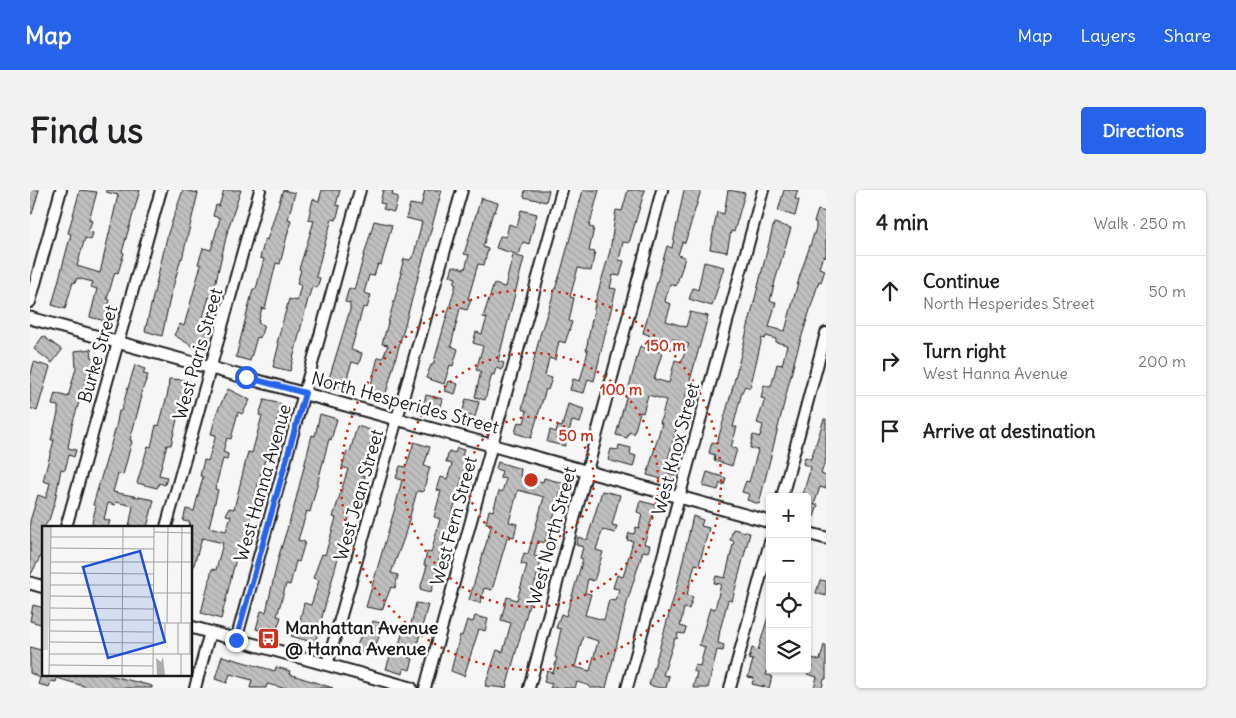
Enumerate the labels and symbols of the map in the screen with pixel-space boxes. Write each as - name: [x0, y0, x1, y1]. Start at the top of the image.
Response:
- street label: West Paris Street: [168, 285, 227, 423]
- street label: Burke Street: [73, 302, 122, 405]
- text: 150 m: [644, 336, 686, 355]
- route start: [235, 366, 258, 389]
- street label: North Hesperides Street: [309, 366, 501, 439]
- text: 100 m: [600, 380, 642, 399]
- street label: West Knox Street: [647, 380, 704, 518]
- street label: West Hanna Avenue: [229, 401, 296, 564]
- street label: West Jean Street: [329, 426, 388, 563]
- text: 50 m: [558, 426, 594, 445]
- street label: West Fern Street: [425, 454, 482, 588]
- street label: West North Street: [522, 464, 581, 608]
- centre of rings: [522, 471, 540, 489]
- inset map: [42, 526, 192, 676]
- place label: Manhattan Avenue @ Hanna Avenue: [285, 616, 439, 660]
- bus stop icon: Manhattan Avenue @ Hanna Avenue: [257, 626, 281, 650]
- route end: [225, 629, 248, 652]

